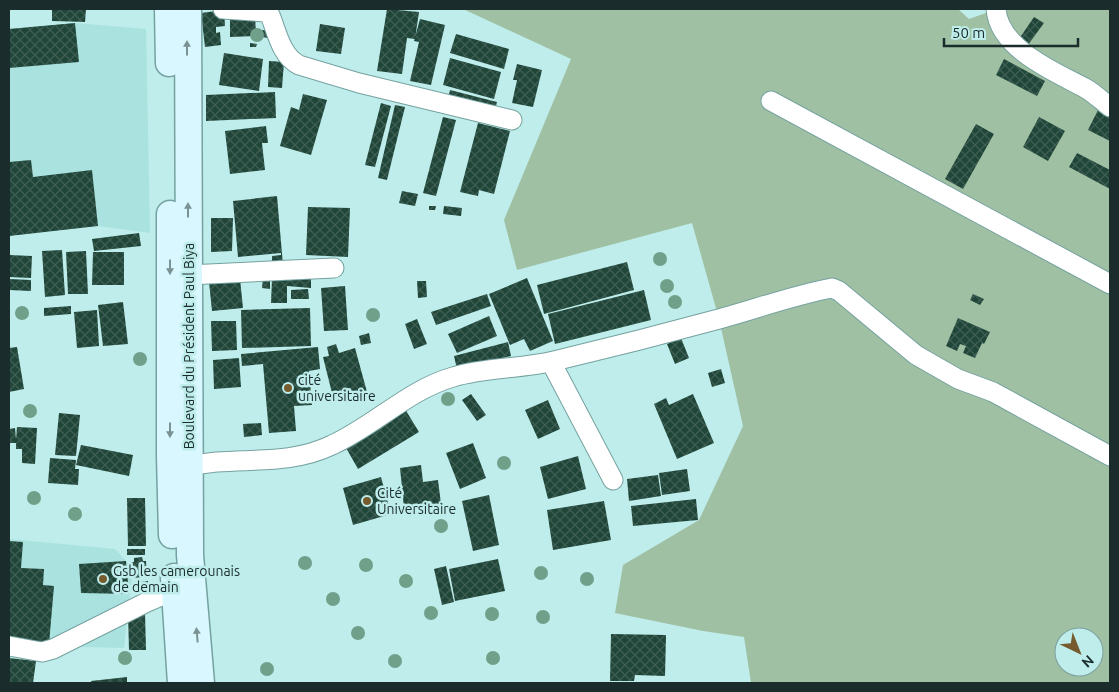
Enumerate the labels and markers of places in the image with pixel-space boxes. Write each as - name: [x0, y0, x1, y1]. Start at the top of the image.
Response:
- place label: cité universitaire: [298, 372, 376, 404]
- marker: cité universitaire: [282, 382, 294, 394]
- place label: Cité Universitaire: [377, 485, 456, 517]
- marker: Cité Universitaire: [361, 495, 373, 507]
- place label: Gsb les camerounais de demain: [113, 563, 240, 595]
- marker: Gsb les camerounais de demain: [97, 573, 109, 585]

